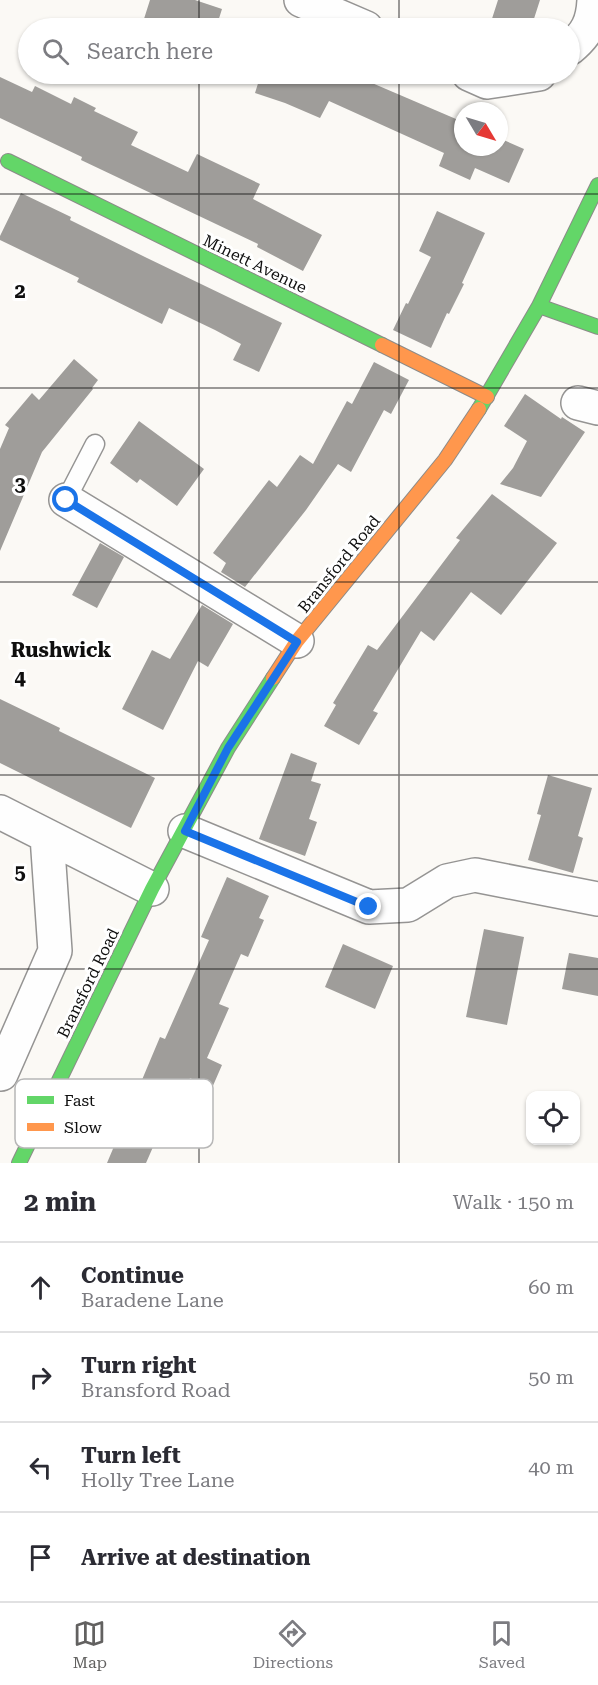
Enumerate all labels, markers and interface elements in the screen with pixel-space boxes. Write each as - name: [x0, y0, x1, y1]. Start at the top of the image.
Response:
- search box: [18, 18, 580, 84]
- icon: search: [39, 35, 72, 68]
- text: Search here: [87, 39, 213, 64]
- north arrow: [454, 102, 508, 156]
- street label: Minett Avenue: [200, 231, 310, 297]
- text: 2: [14, 279, 26, 303]
- text: 3: [14, 472, 26, 496]
- route start: [52, 486, 78, 512]
- street label: Bransford Road: [294, 512, 384, 616]
- district label: Rushwick: [11, 638, 111, 662]
- text: 4: [14, 666, 26, 690]
- text: 5: [14, 860, 26, 884]
- route end: [355, 893, 381, 919]
- street label: Bransford Road: [53, 925, 123, 1041]
- legend: [15, 1079, 213, 1148]
- text: Fast: [64, 1091, 95, 1110]
- map controls: [526, 1091, 580, 1145]
- button: locate: [526, 1091, 580, 1145]
- text: Slow: [64, 1118, 102, 1137]
- text: 2 min: [24, 1187, 96, 1217]
- text: Walk · 150 m: [453, 1190, 574, 1214]
- text: Continue: [81, 1263, 184, 1288]
- icon: ahead: [24, 1271, 57, 1304]
- text: 60 m: [528, 1275, 574, 1299]
- text: Baradene Lane: [81, 1288, 224, 1312]
- text: Turn right: [81, 1353, 196, 1378]
- icon: right: [24, 1361, 57, 1394]
- text: 50 m: [528, 1365, 574, 1389]
- text: Bransford Road: [81, 1378, 230, 1402]
- text: Turn left: [81, 1443, 181, 1468]
- icon: left: [24, 1451, 57, 1484]
- text: 40 m: [528, 1455, 574, 1479]
- text: Holly Tree Lane: [81, 1468, 235, 1492]
- icon: arrive: [24, 1541, 57, 1574]
- text: Arrive at destination: [81, 1545, 310, 1570]
- tab: Map: [73, 1617, 107, 1672]
- tab: Directions: [253, 1617, 333, 1672]
- tab: Saved: [479, 1617, 525, 1672]

